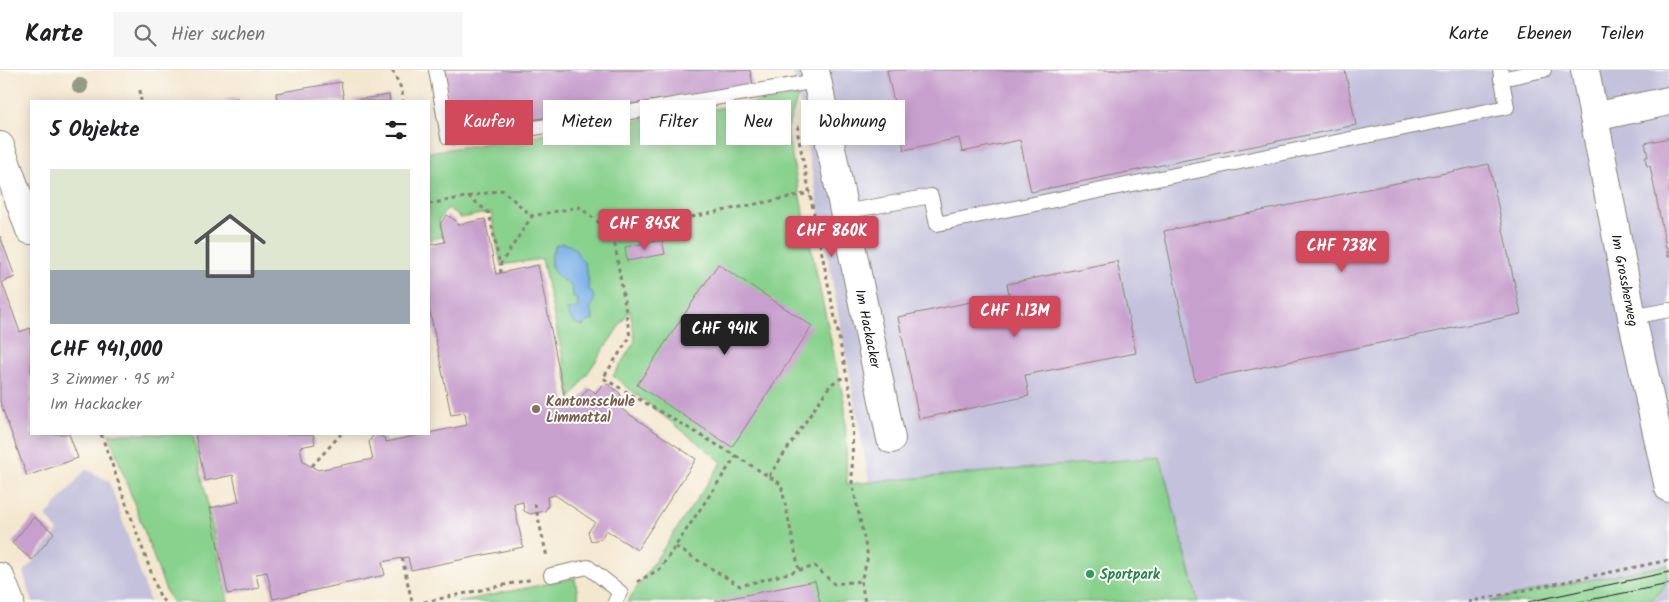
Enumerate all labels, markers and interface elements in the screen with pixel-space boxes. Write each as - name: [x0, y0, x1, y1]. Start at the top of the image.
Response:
- search box: [113, 12, 463, 57]
- text: Karte: [25, 15, 83, 54]
- text: Hier suchen: [171, 20, 265, 50]
- text: Karte: [1448, 20, 1489, 49]
- text: Ebenen: [1517, 20, 1572, 49]
- text: Teilen: [1600, 20, 1644, 49]
- icon: search: [131, 21, 159, 49]
- chip: Kaufen: [445, 100, 533, 145]
- chip: Mieten: [543, 100, 630, 145]
- chip: Filter: [640, 100, 716, 145]
- chip: Neu: [726, 100, 791, 145]
- chip: Wohnung: [801, 100, 905, 145]
- text: 5 Objekte: [50, 114, 139, 147]
- icon: filters: [382, 116, 410, 144]
- icon: home: [185, 201, 275, 291]
- pin: CHF 845K: [593, 208, 697, 251]
- text: CHF 845K: [609, 212, 681, 237]
- pin: CHF 860K: [780, 216, 884, 258]
- text: CHF 860K: [796, 219, 868, 244]
- pin: CHF 738K: [1290, 230, 1394, 273]
- street label: Im Grossherweg: [1604, 232, 1644, 329]
- text: CHF 738K: [1307, 234, 1377, 259]
- street label: Im Hackacker: [848, 287, 886, 372]
- pin: CHF 1.13M: [958, 296, 1072, 338]
- text: CHF 1.13M: [980, 299, 1050, 324]
- pin: CHF 941K: [673, 314, 777, 356]
- text: CHF 941K: [692, 317, 758, 342]
- text: CHF 941,000: [50, 334, 162, 367]
- text: 3 Zimmer · 95 m²: [50, 367, 174, 392]
- place label: Kantonsschule Limmattal: [546, 391, 635, 429]
- text: Im Hackacker: [50, 392, 142, 417]
- marker: Kantonsschule Limmattal: [530, 403, 542, 415]
- place label: Sportpark: [1100, 564, 1161, 586]
- marker: Sportpark: [1084, 568, 1096, 580]

